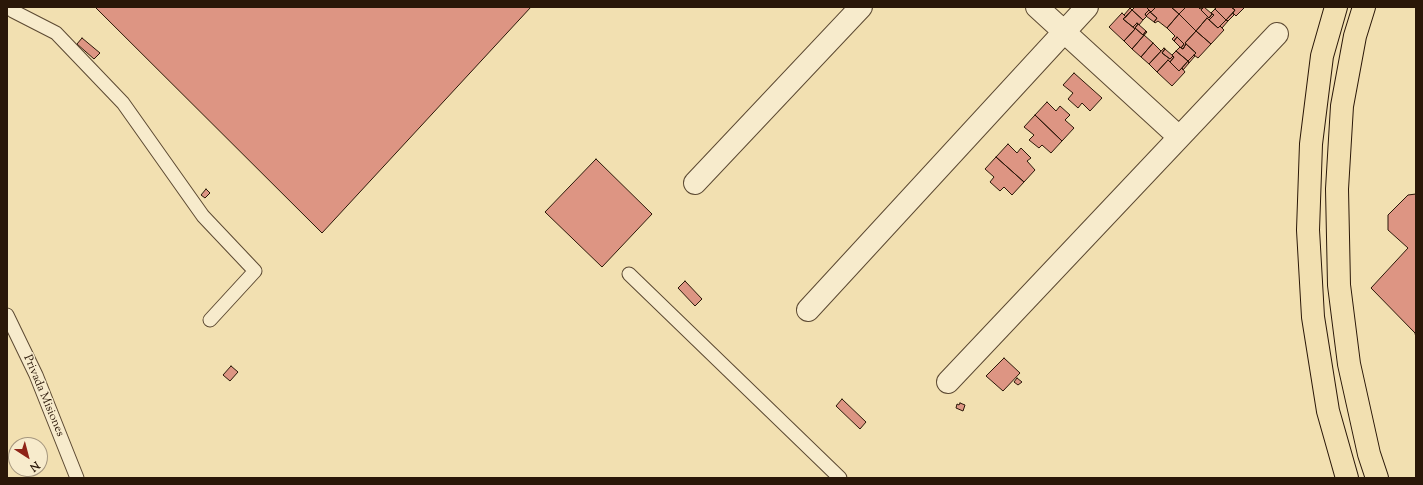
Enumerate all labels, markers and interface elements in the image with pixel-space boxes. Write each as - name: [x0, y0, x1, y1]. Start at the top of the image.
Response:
- street label: Privada Misiones: [19, 353, 67, 439]
- north arrow: [8, 437, 48, 477]
- text: N: [26, 457, 43, 475]

